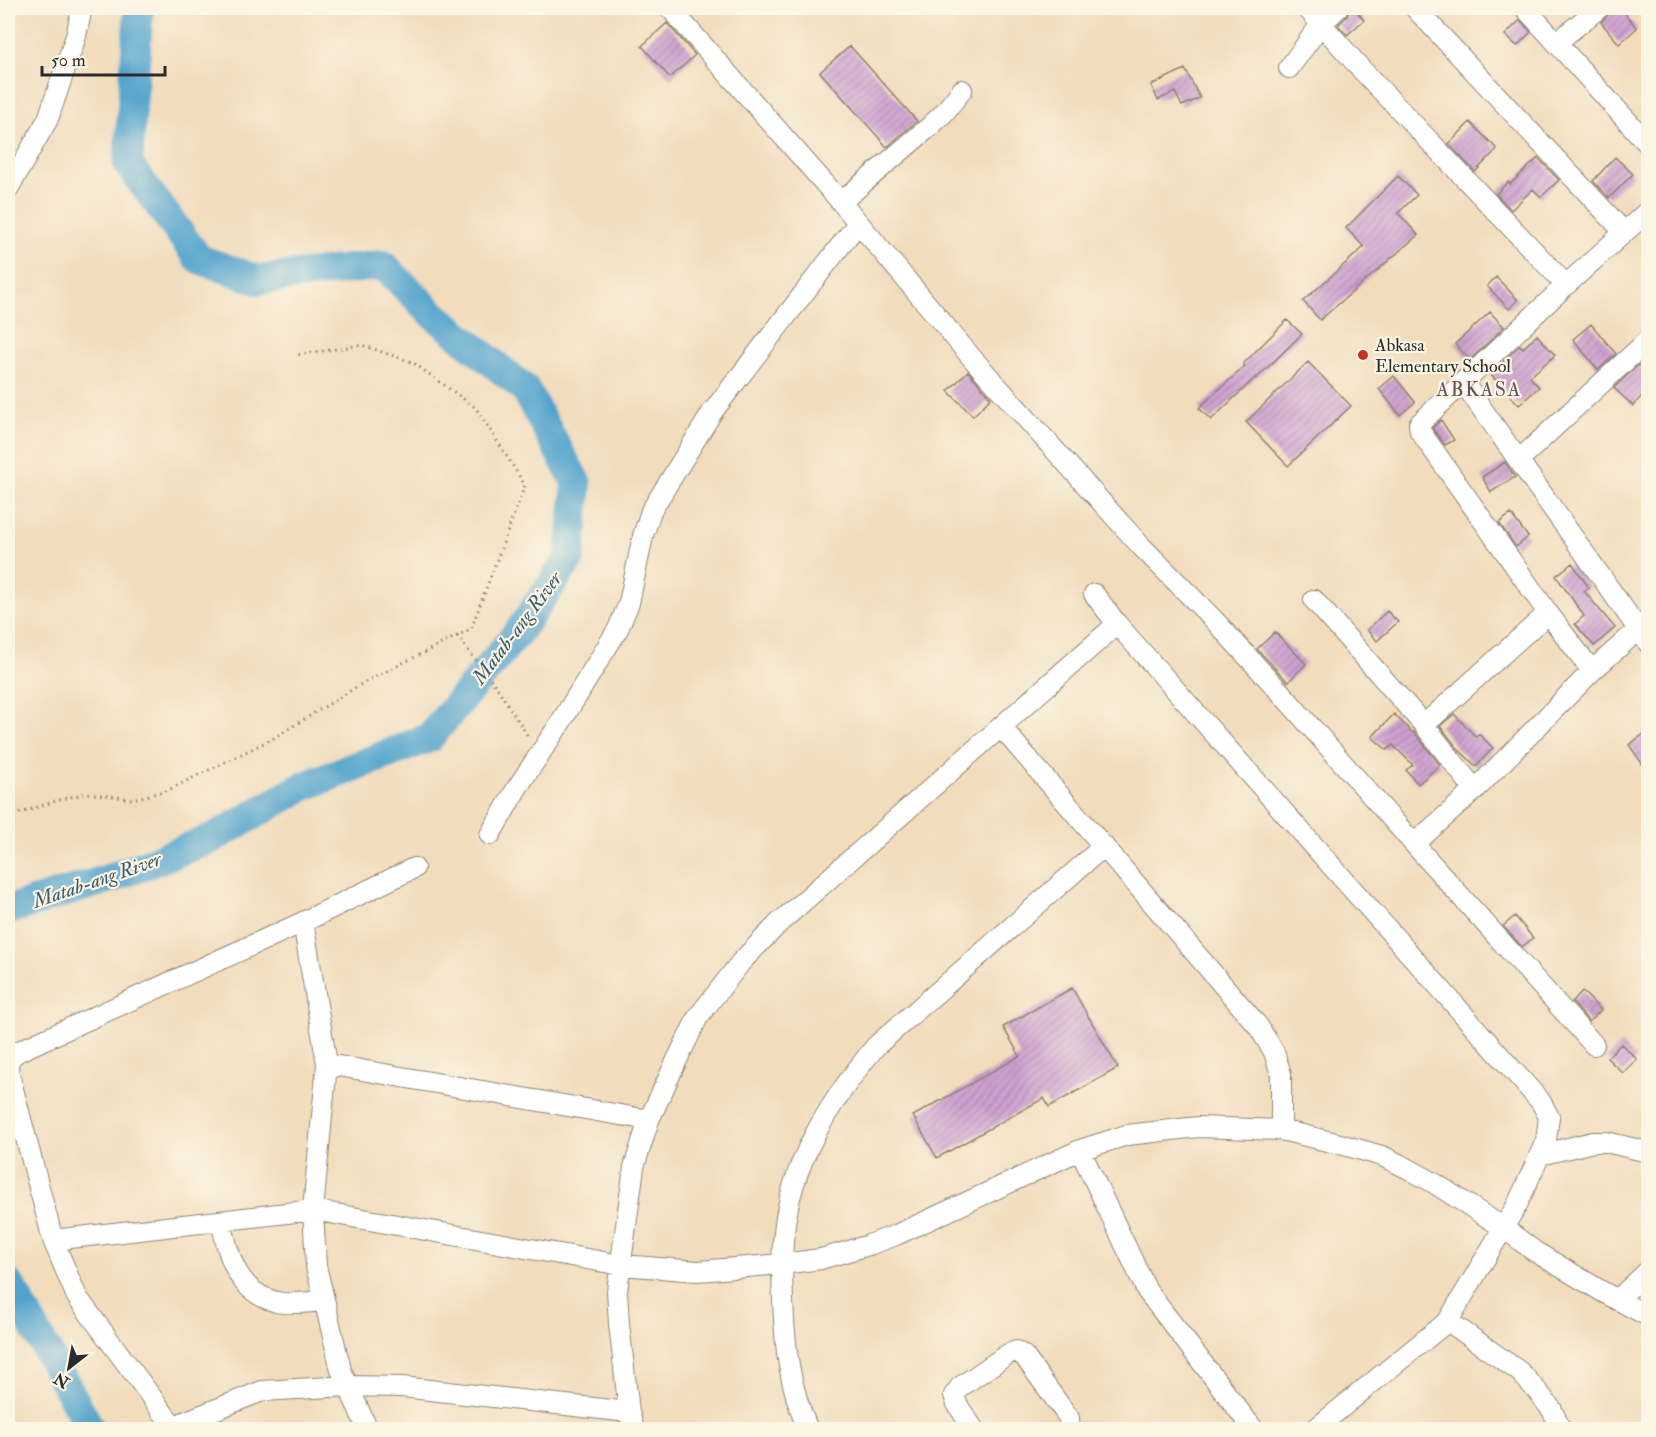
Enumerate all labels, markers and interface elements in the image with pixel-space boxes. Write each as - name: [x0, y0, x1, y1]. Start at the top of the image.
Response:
- scale bar: [42, 39, 165, 77]
- text: 50 m: [51, 49, 86, 72]
- place label: Abkasa Elementary School: [1374, 334, 1511, 378]
- marker: Abkasa Elementary School: [1356, 348, 1370, 362]
- district label: ABKASA: [1435, 377, 1522, 402]
- water label: Matab-ang River: [466, 566, 568, 690]
- water label: Matab-ang River: [28, 846, 166, 914]
- north arrow: [39, 1338, 99, 1398]
- text: N: [50, 1367, 74, 1393]

